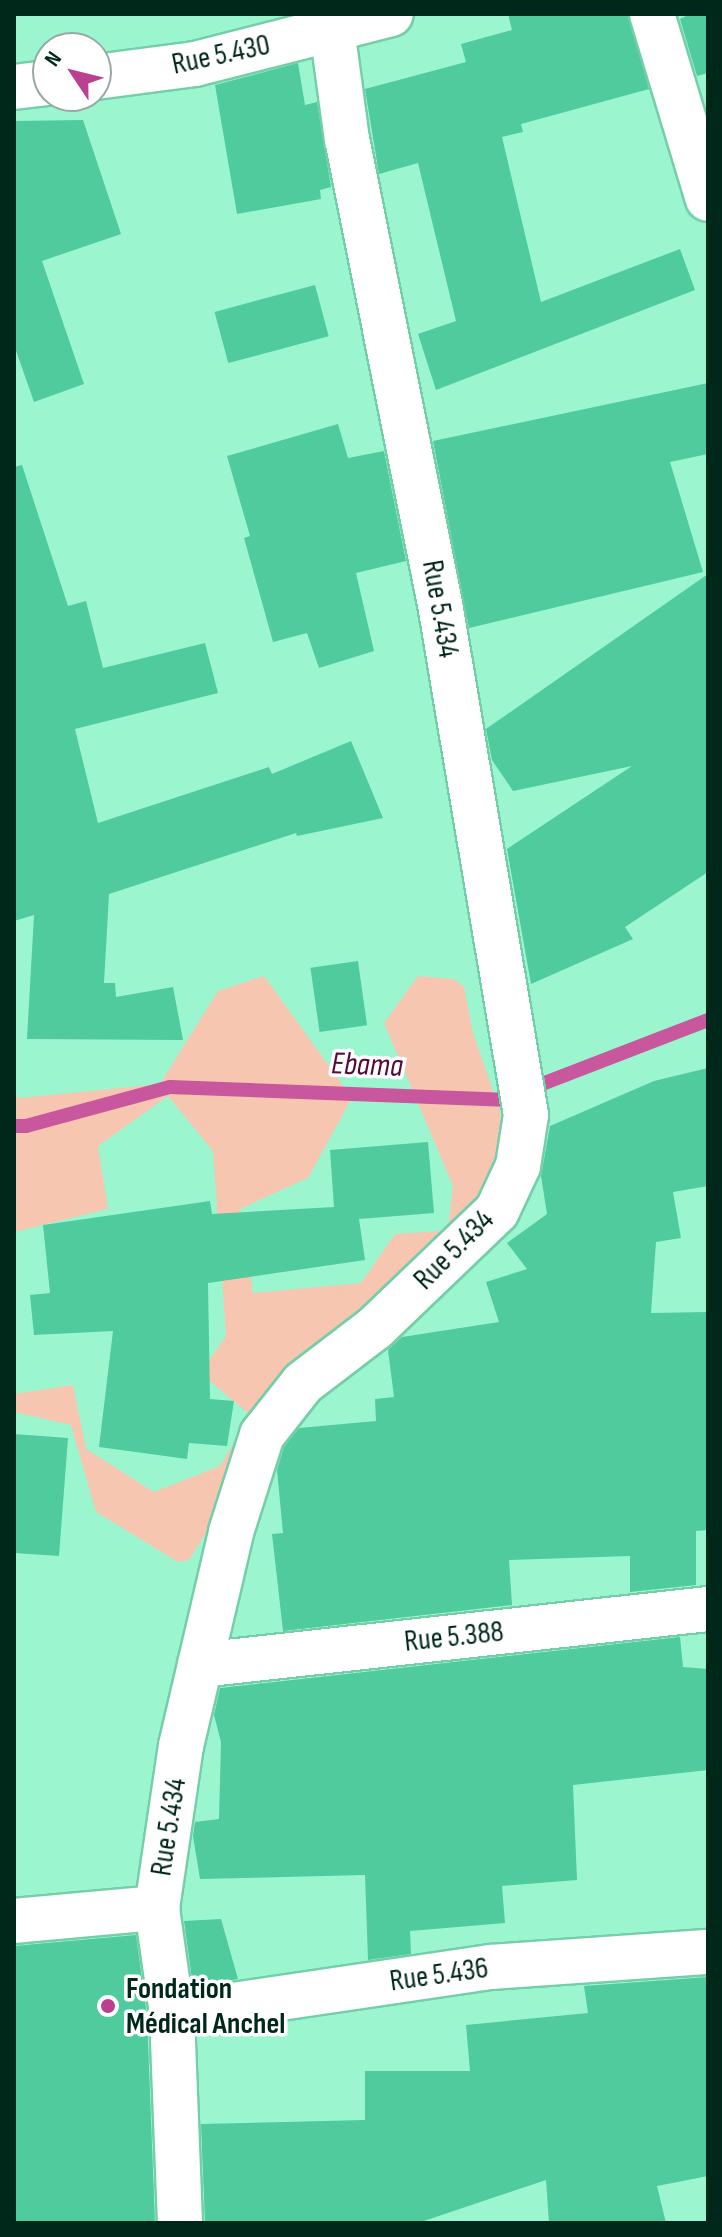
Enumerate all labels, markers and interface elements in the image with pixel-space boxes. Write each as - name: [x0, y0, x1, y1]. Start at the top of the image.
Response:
- street label: Rue 5.430: [169, 27, 273, 83]
- north arrow: [32, 32, 112, 112]
- text: N: [39, 47, 68, 72]
- street label: Rue 5.434: [414, 557, 466, 661]
- water label: Ebama: [330, 1046, 404, 1086]
- street label: Rue 5.434: [406, 1202, 502, 1298]
- street label: Rue 5.388: [403, 1614, 505, 1660]
- street label: Rue 5.434: [144, 1775, 194, 1879]
- street label: Rue 5.436: [387, 1950, 491, 2000]
- place label: Fondation Médical Anchel: [126, 1971, 285, 2042]
- marker: Fondation Médical Anchel: [97, 1995, 119, 2017]

